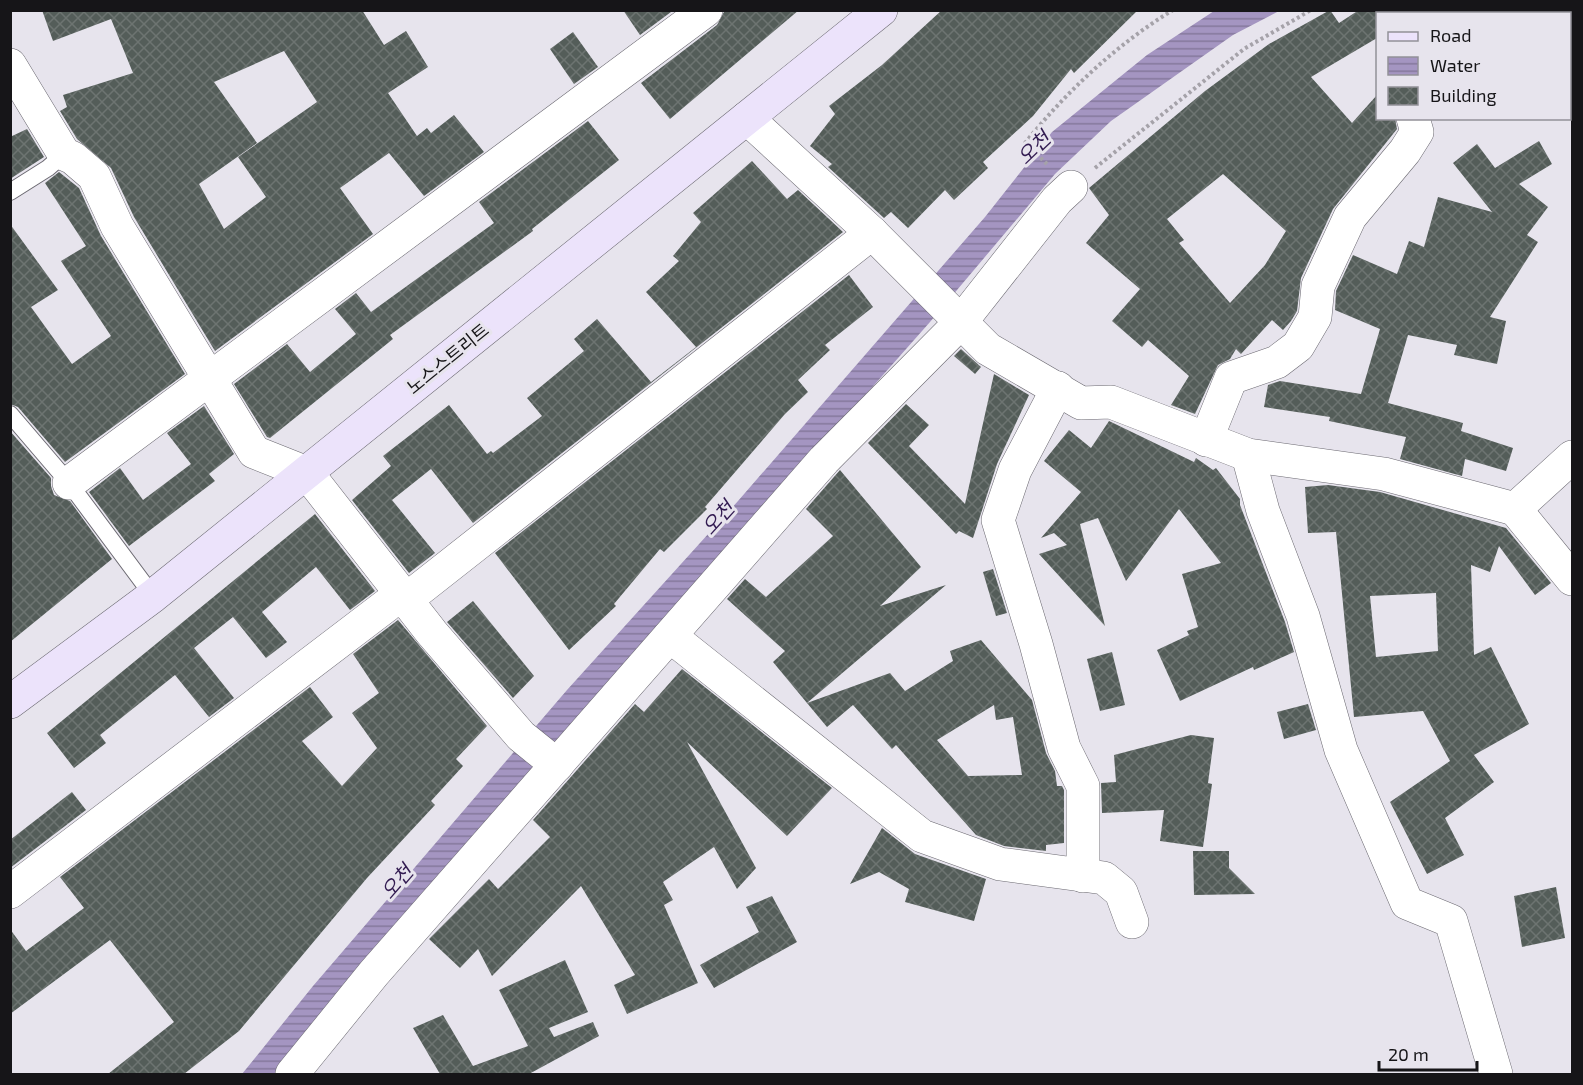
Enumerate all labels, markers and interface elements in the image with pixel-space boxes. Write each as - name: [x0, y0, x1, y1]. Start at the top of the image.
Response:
- legend: [1376, 12, 1571, 120]
- text: Road: [1430, 24, 1471, 46]
- text: Water: [1430, 54, 1480, 76]
- text: Building: [1430, 84, 1497, 106]
- water label: 오천: [1012, 124, 1057, 169]
- street label: 노스스트리트: [402, 318, 493, 398]
- water label: 오천: [696, 494, 740, 539]
- water label: 오천: [375, 858, 419, 903]
- scale bar: [1379, 1034, 1476, 1072]
- text: 20 m: [1388, 1043, 1429, 1065]

